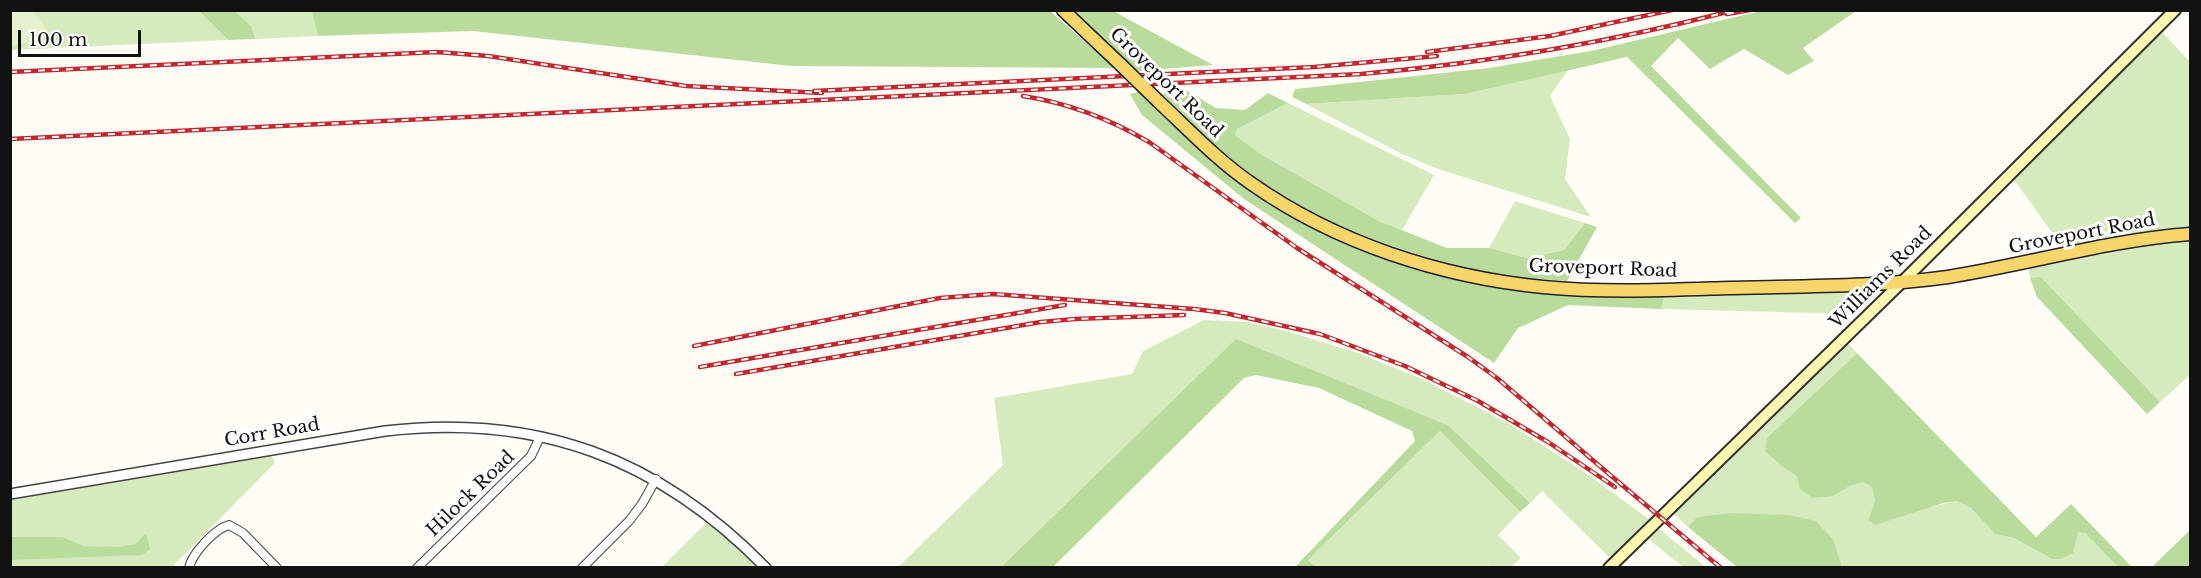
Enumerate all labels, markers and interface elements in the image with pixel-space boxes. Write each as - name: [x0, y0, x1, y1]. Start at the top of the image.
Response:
- scale bar: [21, 18, 144, 56]
- street label: Groveport Road: [1105, 24, 1227, 142]
- text: 100 m: [29, 29, 87, 51]
- street label: Groveport Road: [2007, 209, 2157, 259]
- street label: Williams Road: [1825, 222, 1937, 334]
- street label: Groveport Road: [1528, 256, 1678, 282]
- street label: Corr Road: [223, 414, 321, 452]
- street label: Hilock Road: [422, 447, 520, 541]

